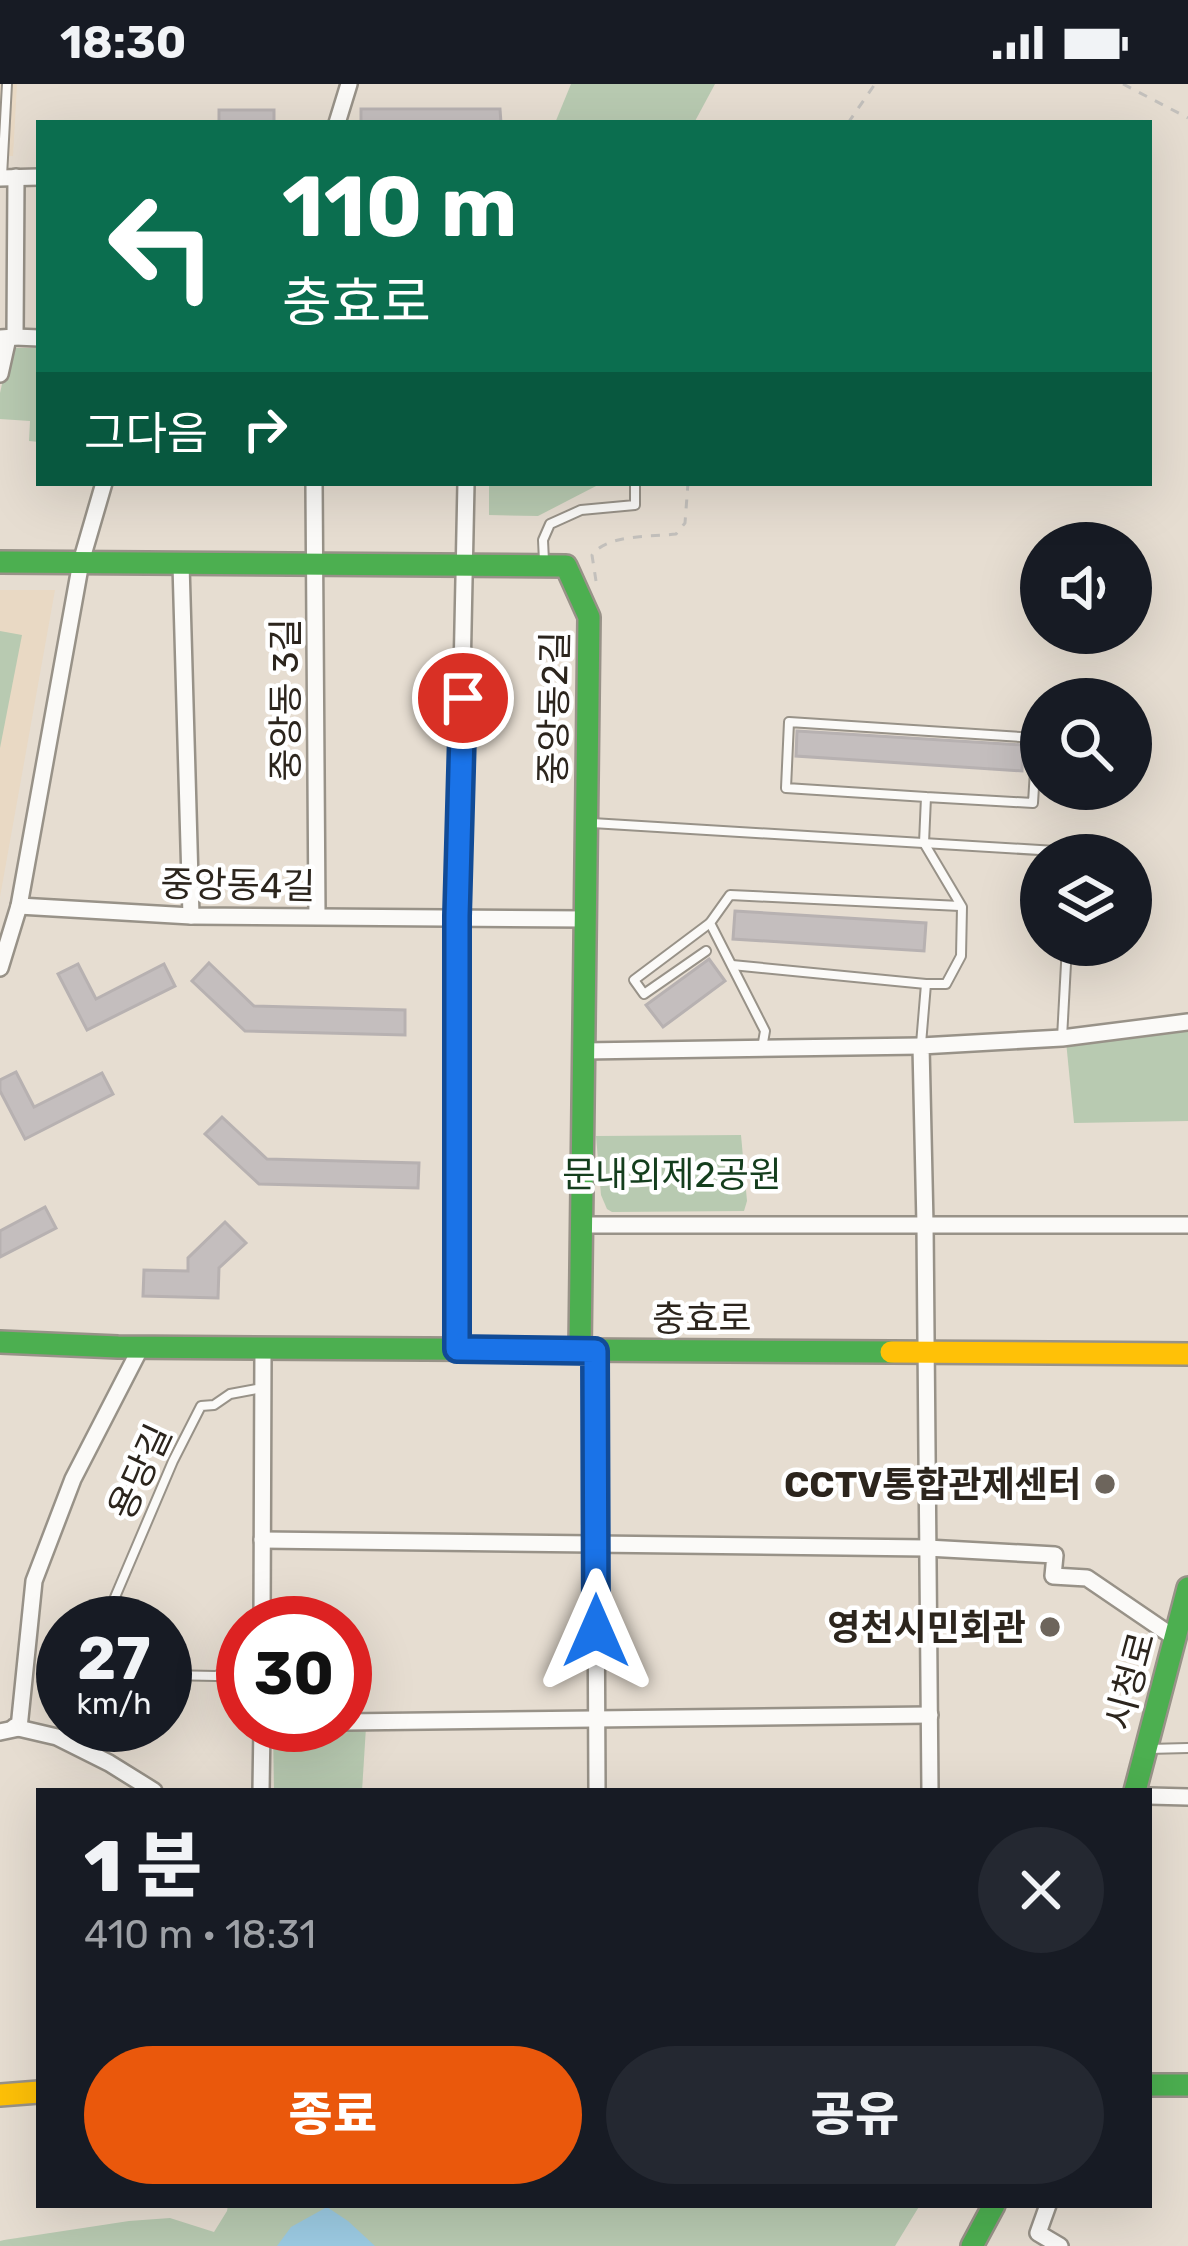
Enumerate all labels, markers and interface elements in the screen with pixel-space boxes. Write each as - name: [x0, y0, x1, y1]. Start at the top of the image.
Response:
- text: 18:30: [60, 16, 186, 69]
- text: 110 m: [282, 157, 517, 257]
- icon: left: [84, 168, 240, 324]
- text: 충효로: [282, 271, 431, 335]
- icon: right: [232, 396, 298, 462]
- text: 그다음: [84, 407, 208, 460]
- map controls: [1020, 522, 1152, 966]
- button: sound: [1020, 522, 1152, 654]
- street label: 중앙동 3길: [264, 619, 307, 781]
- street label: 중앙동2길: [531, 631, 577, 785]
- pin: [412, 647, 514, 749]
- icon: arrive: [430, 665, 496, 731]
- button: search: [1020, 678, 1152, 810]
- button: layers: [1020, 834, 1152, 966]
- street label: 중앙동4길: [160, 862, 316, 908]
- park label: 문내외제2공원: [562, 1153, 782, 1196]
- street label: 충효로: [652, 1297, 752, 1340]
- street label: 용당길: [100, 1418, 180, 1526]
- place label: CCTV통합관제센터: [784, 1463, 1081, 1506]
- marker: CCTV통합관제센터: [1092, 1471, 1118, 1497]
- position arrow: [533, 1568, 659, 1694]
- speed limit sign: 30: [216, 1596, 372, 1752]
- place label: 영천시민회관: [827, 1606, 1026, 1649]
- marker: 영천시민회관: [1037, 1614, 1063, 1640]
- text: 27: [77, 1623, 151, 1694]
- street label: 시청로: [1096, 1627, 1164, 1735]
- text: km/h: [77, 1686, 151, 1722]
- text: 1 분: [84, 1824, 203, 1909]
- button: close: [978, 1827, 1104, 1953]
- text: 410 m · 18:31: [84, 1912, 316, 1958]
- button: 종료: [84, 2046, 582, 2184]
- button: 공유: [606, 2046, 1104, 2184]

